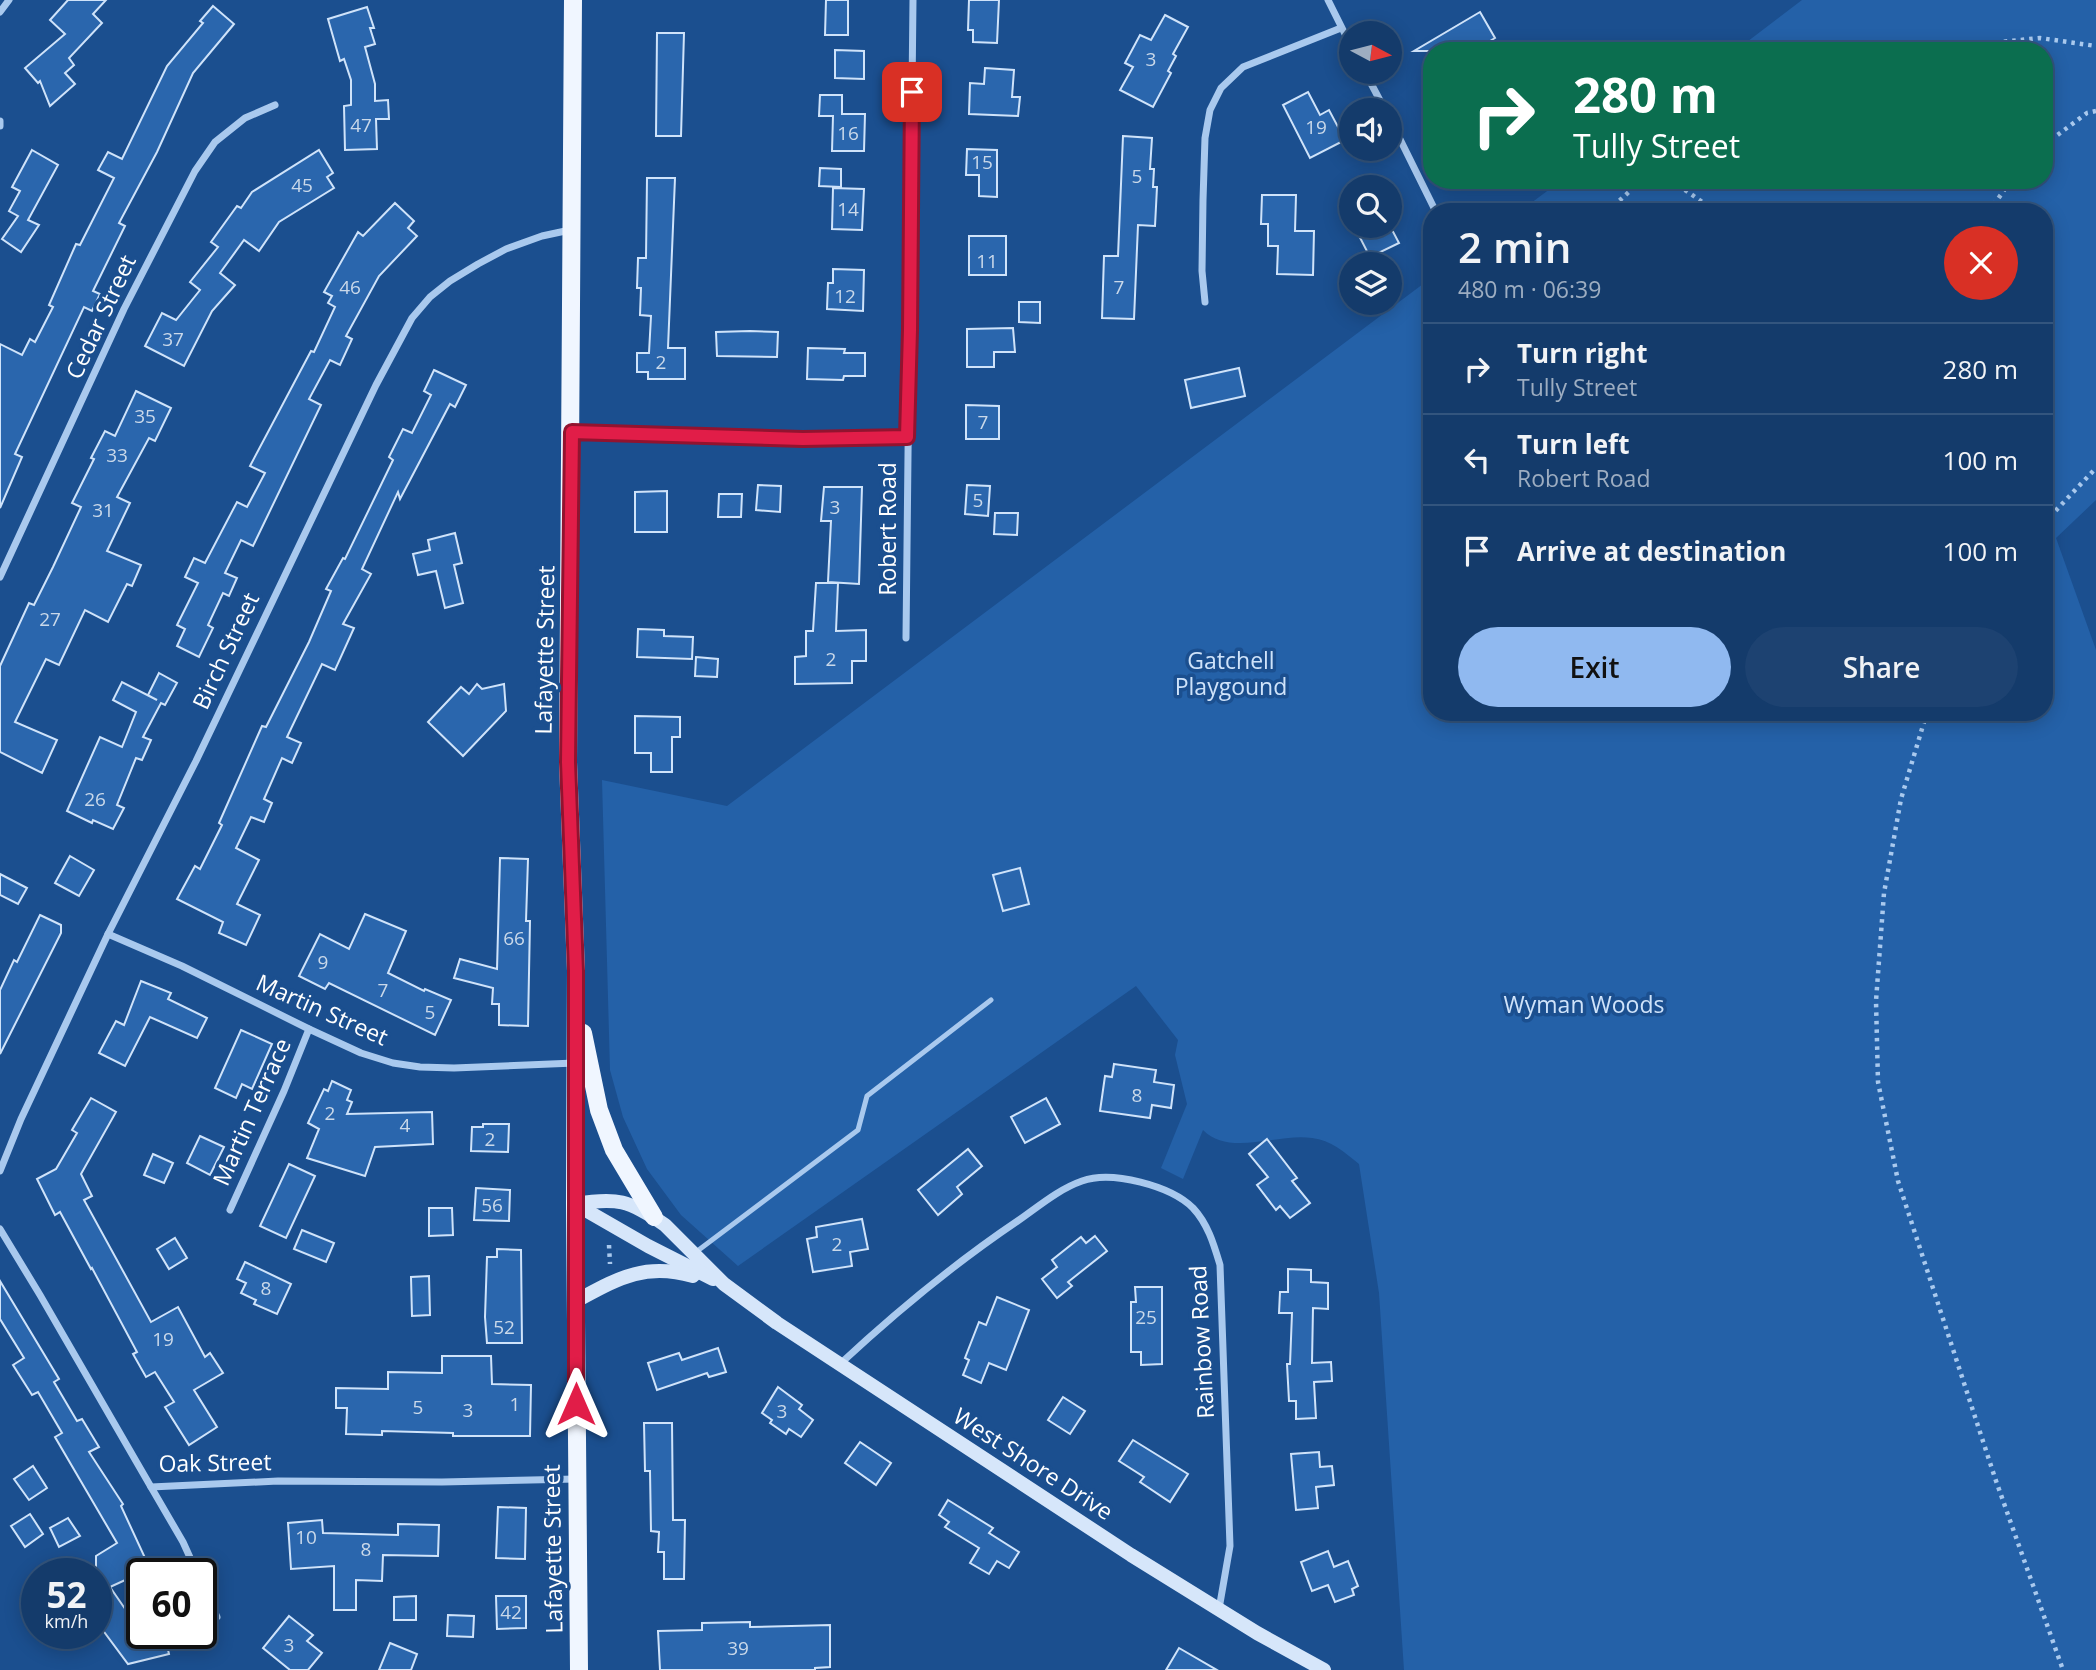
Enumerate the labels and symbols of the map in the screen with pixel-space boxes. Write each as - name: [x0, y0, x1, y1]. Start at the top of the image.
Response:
- north arrow: [1339, 21, 1402, 84]
- house number: 3: [1146, 46, 1156, 72]
- pin: [882, 62, 942, 122]
- house number: 47: [350, 112, 372, 138]
- house number: 19: [1305, 114, 1327, 140]
- house number: 16: [837, 120, 859, 146]
- house number: 15: [971, 149, 993, 175]
- house number: 5: [1132, 163, 1142, 189]
- house number: 45: [291, 172, 313, 198]
- house number: 14: [837, 196, 859, 222]
- house number: 11: [976, 248, 998, 274]
- street label: Cedar Street: [57, 249, 143, 384]
- house number: 46: [339, 274, 361, 300]
- house number: 7: [1114, 274, 1124, 300]
- house number: 12: [834, 283, 856, 309]
- house number: 37: [162, 326, 184, 352]
- house number: 2: [656, 349, 666, 375]
- house number: 35: [134, 403, 156, 429]
- house number: 7: [978, 409, 988, 435]
- house number: 33: [106, 442, 128, 468]
- street label: Robert Road: [871, 462, 903, 596]
- house number: 5: [973, 487, 983, 513]
- house number: 3: [830, 494, 840, 520]
- house number: 31: [92, 497, 114, 523]
- street label: Lafayette Street: [527, 565, 561, 735]
- street label: Birch Street: [184, 587, 266, 714]
- house number: 27: [39, 606, 61, 632]
- park label: Gatchell Playgound: [1175, 644, 1287, 702]
- house number: 2: [826, 646, 836, 672]
- house number: 26: [84, 786, 106, 812]
- house number: 66: [503, 925, 525, 951]
- house number: 9: [318, 949, 328, 975]
- street label: Martin Street: [251, 966, 393, 1052]
- house number: 7: [378, 977, 388, 1003]
- park label: Wyman Woods: [1504, 988, 1664, 1020]
- house number: 5: [425, 999, 435, 1025]
- street label: Martin Terrace: [204, 1033, 298, 1190]
- house number: 8: [1132, 1082, 1142, 1108]
- house number: 2: [325, 1100, 335, 1126]
- house number: 4: [400, 1112, 411, 1138]
- house number: 2: [485, 1126, 495, 1152]
- house number: 56: [481, 1192, 503, 1218]
- house number: 2: [832, 1231, 842, 1257]
- street label: Rainbow Road: [1181, 1265, 1221, 1420]
- house number: 8: [261, 1275, 271, 1301]
- house number: 25: [1135, 1304, 1157, 1330]
- house number: 52: [493, 1314, 515, 1340]
- house number: 19: [152, 1326, 174, 1352]
- position arrow: [539, 1367, 613, 1441]
- house number: 1: [510, 1391, 520, 1417]
- house number: 5: [413, 1394, 423, 1420]
- house number: 3: [463, 1397, 473, 1423]
- house number: 3: [777, 1398, 787, 1424]
- street label: West Shore Drive: [947, 1400, 1120, 1527]
- street label: Oak Street: [158, 1445, 272, 1479]
- street label: Lafayette Street: [535, 1464, 569, 1634]
- house number: 10: [295, 1524, 317, 1550]
- house number: 8: [361, 1536, 371, 1562]
- speed limit sign: 60: [126, 1558, 217, 1649]
- house number: 42: [500, 1599, 522, 1625]
- house number: 3: [284, 1632, 294, 1658]
- house number: 39: [727, 1635, 749, 1661]

